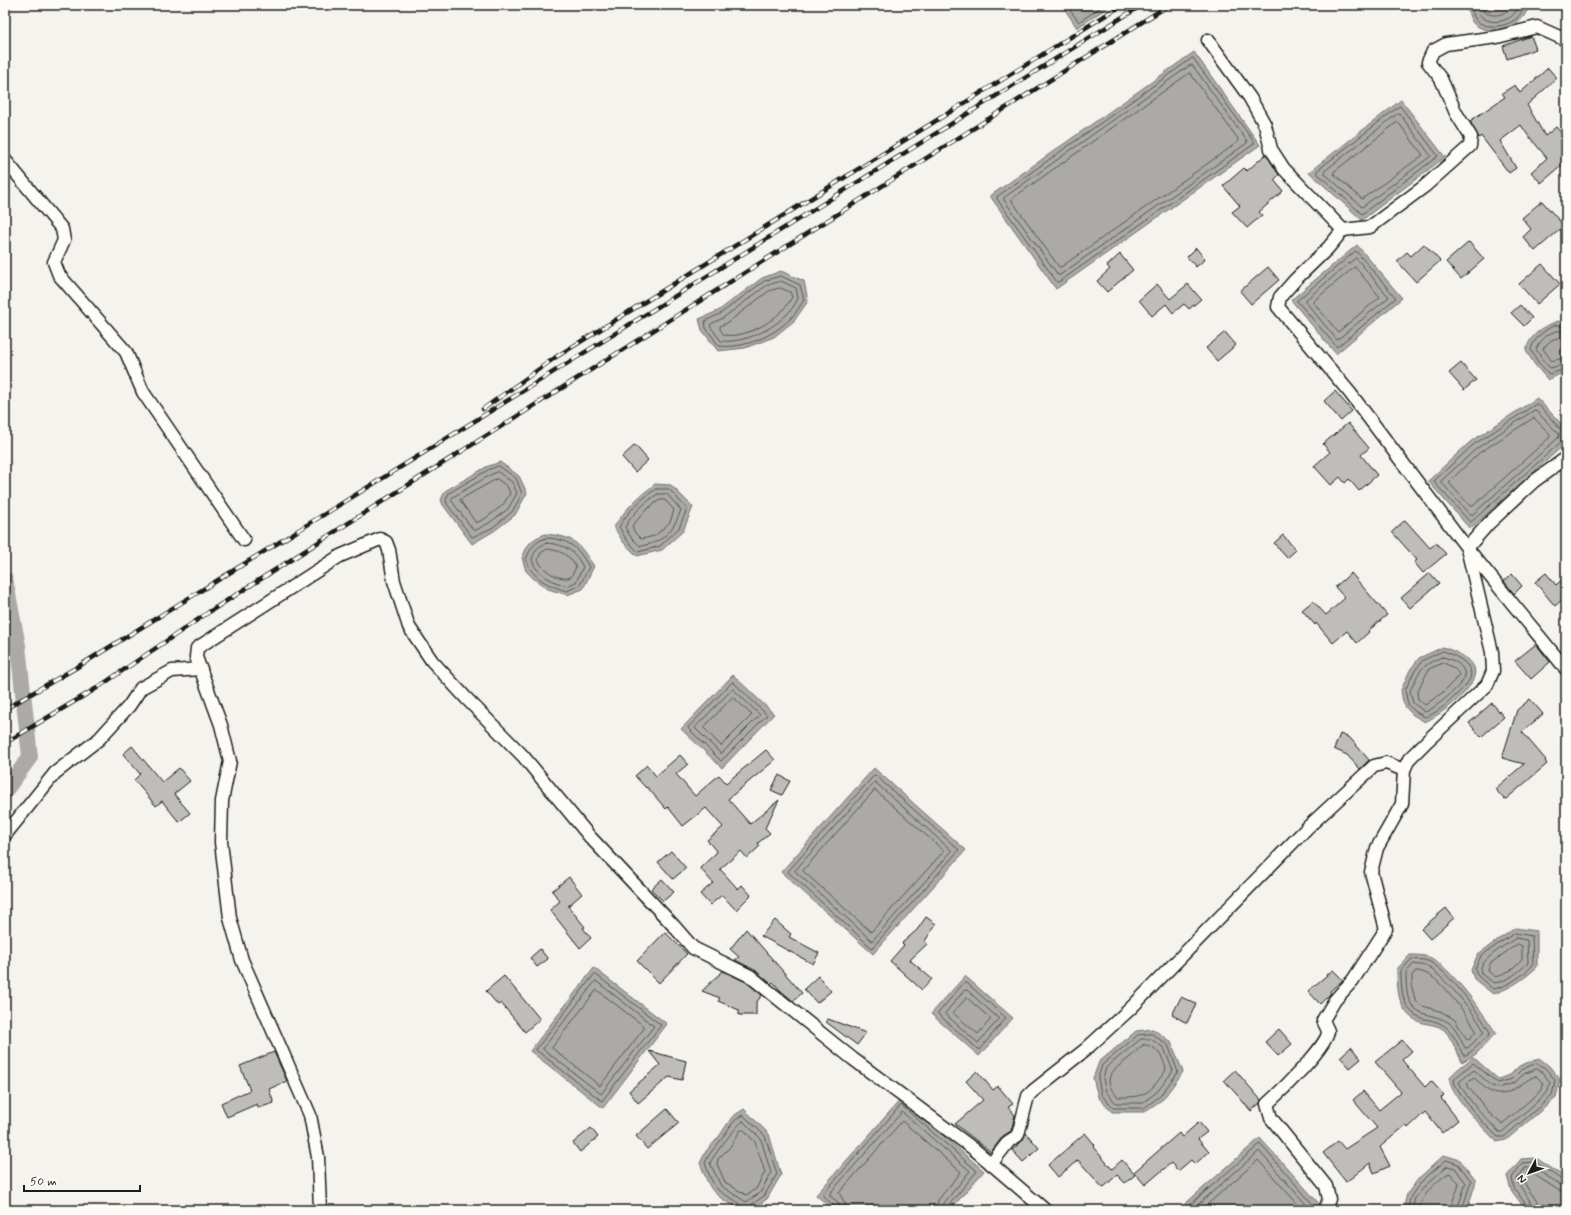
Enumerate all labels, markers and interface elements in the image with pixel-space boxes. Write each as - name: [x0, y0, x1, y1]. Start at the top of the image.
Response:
- north arrow: [1509, 1153, 1549, 1193]
- scale bar: [24, 1167, 140, 1193]
- text: N: [1515, 1172, 1530, 1186]
- text: 50 m: [30, 1174, 57, 1190]

